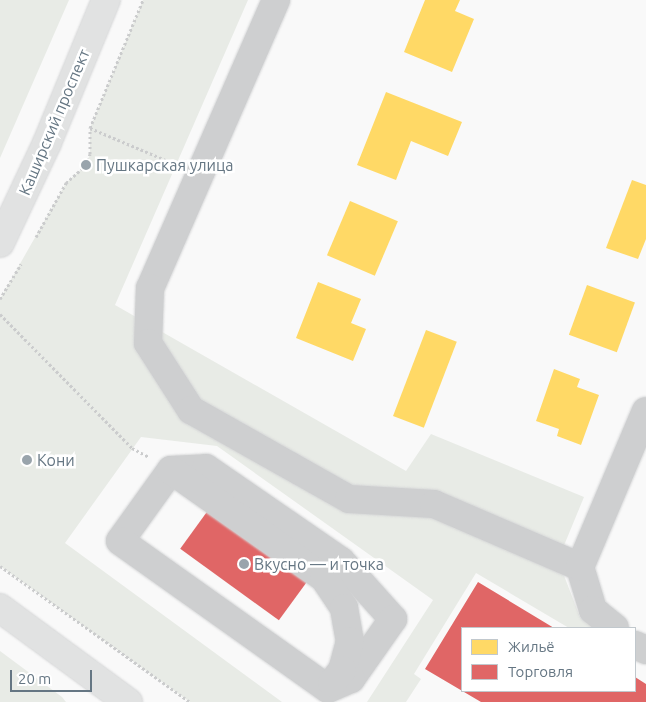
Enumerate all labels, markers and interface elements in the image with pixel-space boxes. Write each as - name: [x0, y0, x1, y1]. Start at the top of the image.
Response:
- street label: Каширский проспект: [15, 46, 93, 198]
- place label: Пушкарская улица: [96, 155, 233, 175]
- marker: Пушкарская улица: [80, 159, 92, 171]
- place label: Кони: [37, 450, 75, 470]
- marker: Кони: [21, 454, 33, 466]
- place label: Вкусно — и точка: [254, 554, 384, 574]
- marker: Вкусно — и точка: [238, 558, 250, 570]
- legend: [461, 627, 636, 692]
- text: Жильё: [508, 638, 555, 655]
- scale bar: [12, 660, 95, 692]
- text: Торговля: [508, 663, 573, 680]
- text: 20 m: [18, 670, 51, 687]

